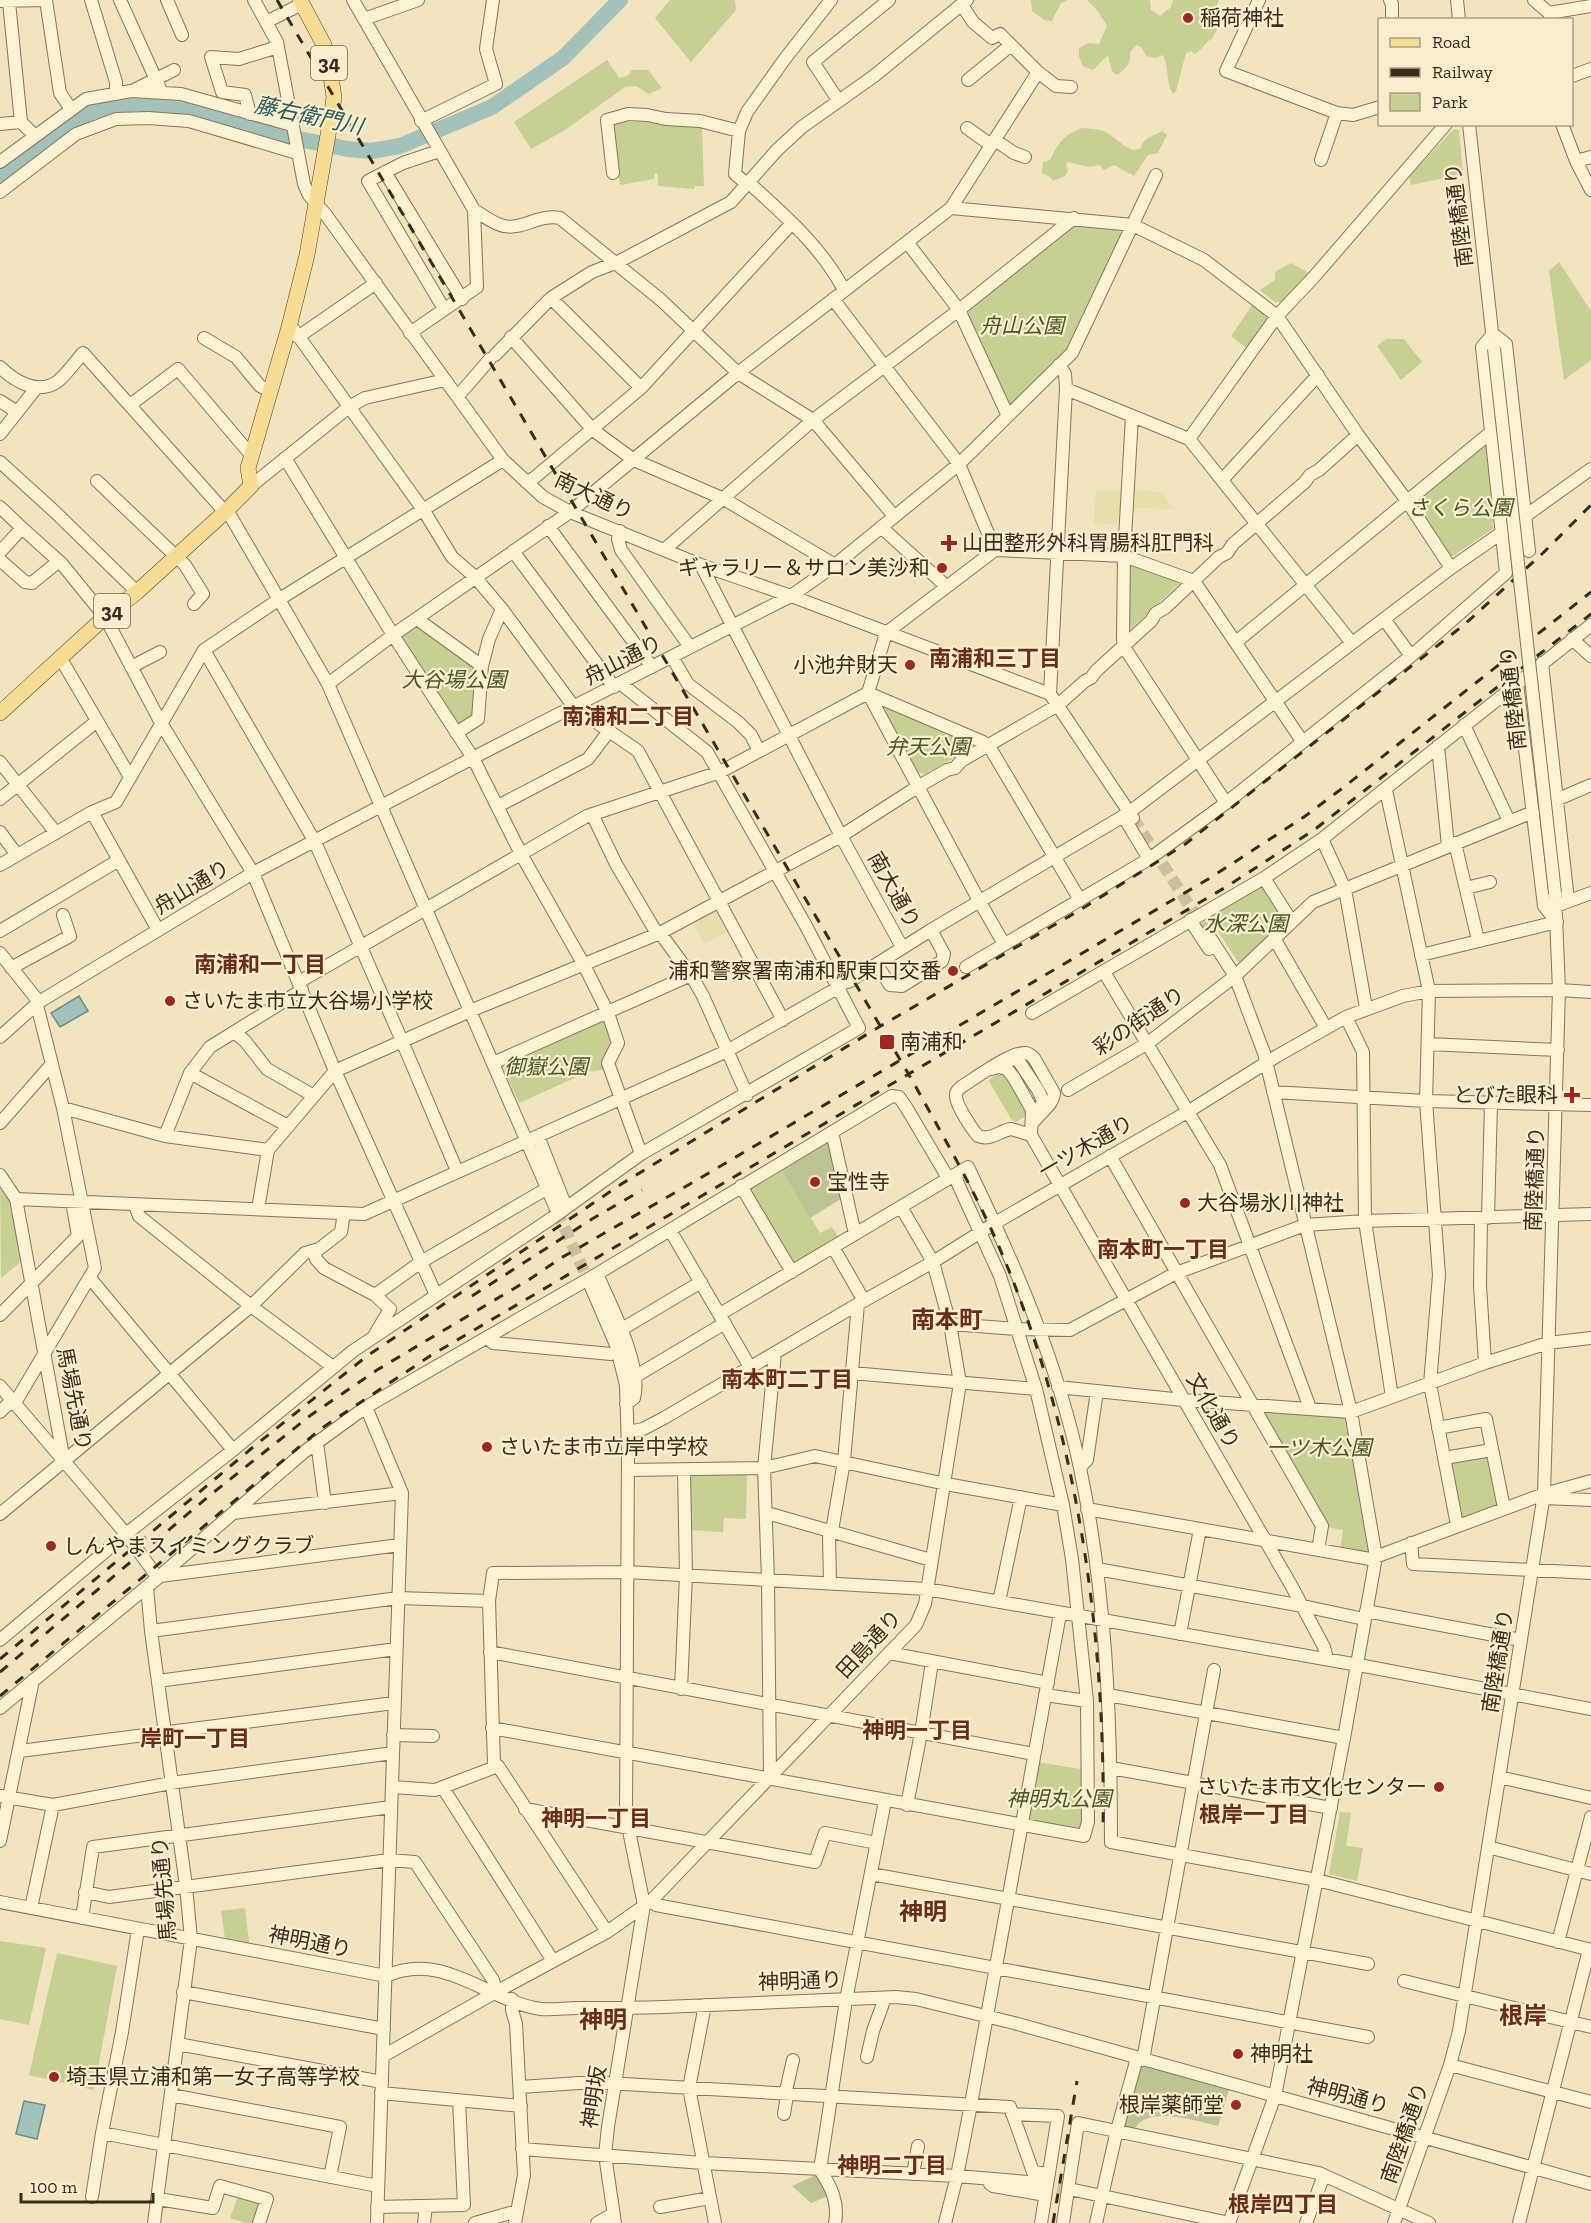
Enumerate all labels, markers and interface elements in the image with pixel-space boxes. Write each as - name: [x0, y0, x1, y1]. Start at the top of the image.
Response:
- place label: 稲荷神社: [1200, 5, 1284, 30]
- marker: 稲荷神社: [1181, 11, 1195, 25]
- legend: [1378, 18, 1573, 126]
- text: Road: [1432, 31, 1471, 53]
- road number: 34: [311, 46, 347, 80]
- text: Railway: [1432, 61, 1494, 83]
- water label: 藤右衛門川: [252, 91, 367, 141]
- text: Park: [1432, 91, 1468, 113]
- street label: 南陸橋通り: [1440, 161, 1477, 269]
- park label: 舟山公園: [980, 313, 1067, 338]
- street label: 南大通り: [551, 466, 638, 525]
- park label: さくら公園: [1408, 495, 1515, 520]
- place label: 山田整形外科胃腸科肛門科: [962, 530, 1214, 555]
- marker: 山田整形外科胃腸科肛門科: [940, 534, 958, 552]
- place label: ギャラリー＆サロン美沙和: [678, 555, 930, 580]
- marker: ギャラリー＆サロン美沙和: [935, 561, 949, 575]
- road number: 34: [94, 594, 130, 628]
- street label: 舟山通り: [580, 629, 666, 690]
- district label: 南浦和三丁目: [929, 645, 1061, 672]
- street label: 南陸橋通り: [1495, 645, 1530, 752]
- place label: 小池弁財天: [793, 652, 898, 677]
- marker: 小池弁財天: [903, 658, 917, 672]
- park label: 大谷場公園: [402, 667, 509, 692]
- district label: 南浦和二丁目: [562, 703, 694, 730]
- park label: 弁天公園: [886, 734, 973, 759]
- street label: 南大通り: [863, 847, 926, 933]
- street label: 舟山通り: [149, 854, 234, 919]
- park label: 水深公園: [1204, 911, 1291, 936]
- district label: 南浦和一丁目: [194, 951, 326, 978]
- place label: 浦和警察署南浦和駅東口交番: [668, 958, 941, 983]
- marker: 浦和警察署南浦和駅東口交番: [946, 964, 960, 978]
- street label: 彩の街通り: [1088, 981, 1189, 1060]
- place label: さいたま市立大谷場小学校: [182, 988, 433, 1013]
- marker: さいたま市立大谷場小学校: [163, 994, 177, 1008]
- place label: 南浦和: [900, 1029, 963, 1054]
- marker: 南浦和: [878, 1033, 896, 1051]
- park label: 御嶽公園: [504, 1054, 591, 1079]
- place label: とびた眼科: [1453, 1082, 1558, 1107]
- marker: とびた眼科: [1563, 1086, 1581, 1104]
- street label: 一ツ木通り: [1034, 1109, 1137, 1184]
- street label: 南陸橋通り: [1520, 1126, 1549, 1232]
- place label: 宝性寺: [827, 1169, 890, 1194]
- marker: 宝性寺: [808, 1175, 822, 1189]
- place label: 大谷場氷川神社: [1197, 1190, 1344, 1215]
- marker: 大谷場氷川神社: [1178, 1196, 1192, 1210]
- district label: 南本町一丁目: [1097, 1236, 1229, 1263]
- district label: 南本町: [911, 1305, 983, 1334]
- street label: 馬場先通り: [52, 1345, 97, 1453]
- district label: 南本町二丁目: [721, 1366, 853, 1393]
- street label: 文化通り: [1182, 1368, 1245, 1453]
- place label: さいたま市立岸中学校: [499, 1434, 708, 1459]
- park label: 一ツ木公園: [1267, 1435, 1374, 1460]
- marker: さいたま市立岸中学校: [480, 1440, 494, 1454]
- place label: しんやまスイミングクラブ: [63, 1533, 315, 1558]
- marker: しんやまスイミングクラブ: [44, 1539, 58, 1553]
- street label: 田島通り: [831, 1604, 906, 1683]
- street label: 南陸橋通り: [1477, 1607, 1518, 1715]
- district label: 神明一丁目: [862, 1717, 972, 1744]
- district label: 岸町一丁目: [140, 1725, 250, 1752]
- place label: さいたま市文化センター: [1197, 1774, 1427, 1799]
- marker: さいたま市文化センター: [1432, 1780, 1446, 1794]
- park label: 神明丸公園: [1007, 1786, 1114, 1811]
- district label: 根岸一丁目: [1199, 1801, 1309, 1828]
- district label: 神明一丁目: [541, 1805, 651, 1832]
- street label: 馬場先通り: [146, 1836, 181, 1942]
- district label: 神明: [899, 1897, 947, 1926]
- street label: 神明通り: [266, 1921, 354, 1962]
- street label: 神明通り: [758, 1967, 842, 1994]
- district label: 根岸: [1499, 2001, 1547, 2030]
- district label: 神明: [579, 2005, 627, 2034]
- place label: 神明社: [1250, 2041, 1313, 2066]
- marker: 神明社: [1231, 2047, 1245, 2061]
- place label: 埼玉県立浦和第一女子高等学校: [66, 2064, 360, 2089]
- street label: 神明坂: [576, 2064, 611, 2130]
- marker: 埼玉県立浦和第一女子高等学校: [47, 2070, 61, 2084]
- street label: 神明通り: [1304, 2073, 1392, 2118]
- street label: 南陸橋通り: [1376, 2079, 1433, 2187]
- place label: 根岸薬師堂: [1119, 2092, 1224, 2117]
- marker: 根岸薬師堂: [1229, 2098, 1243, 2112]
- district label: 神明二丁目: [837, 2152, 947, 2179]
- scale bar: [21, 2166, 153, 2204]
- text: 100 m: [30, 2176, 78, 2198]
- district label: 根岸四丁目: [1228, 2191, 1338, 2218]

